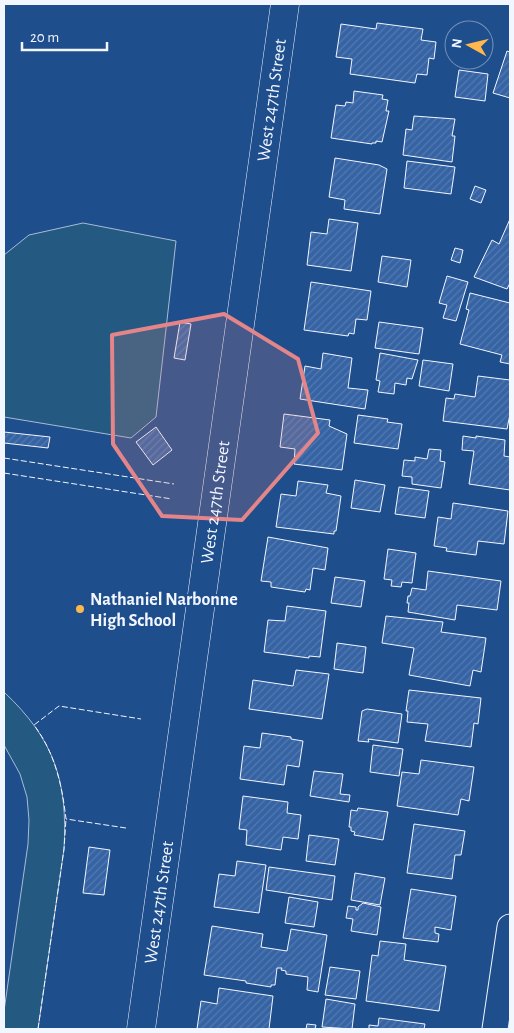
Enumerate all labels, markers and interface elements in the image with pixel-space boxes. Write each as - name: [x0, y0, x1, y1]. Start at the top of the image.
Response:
- scale bar: [22, 20, 108, 52]
- north arrow: [444, 20, 494, 70]
- text: 20 m: [30, 30, 59, 45]
- street label: West 247th Street: [255, 37, 290, 163]
- text: N: [450, 38, 465, 49]
- street label: West 247th Street: [198, 439, 234, 565]
- place label: Nathaniel Narbonne High School: [90, 591, 238, 630]
- marker: Nathaniel Narbonne High School: [74, 603, 86, 615]
- street label: West 247th Street: [142, 840, 177, 965]

